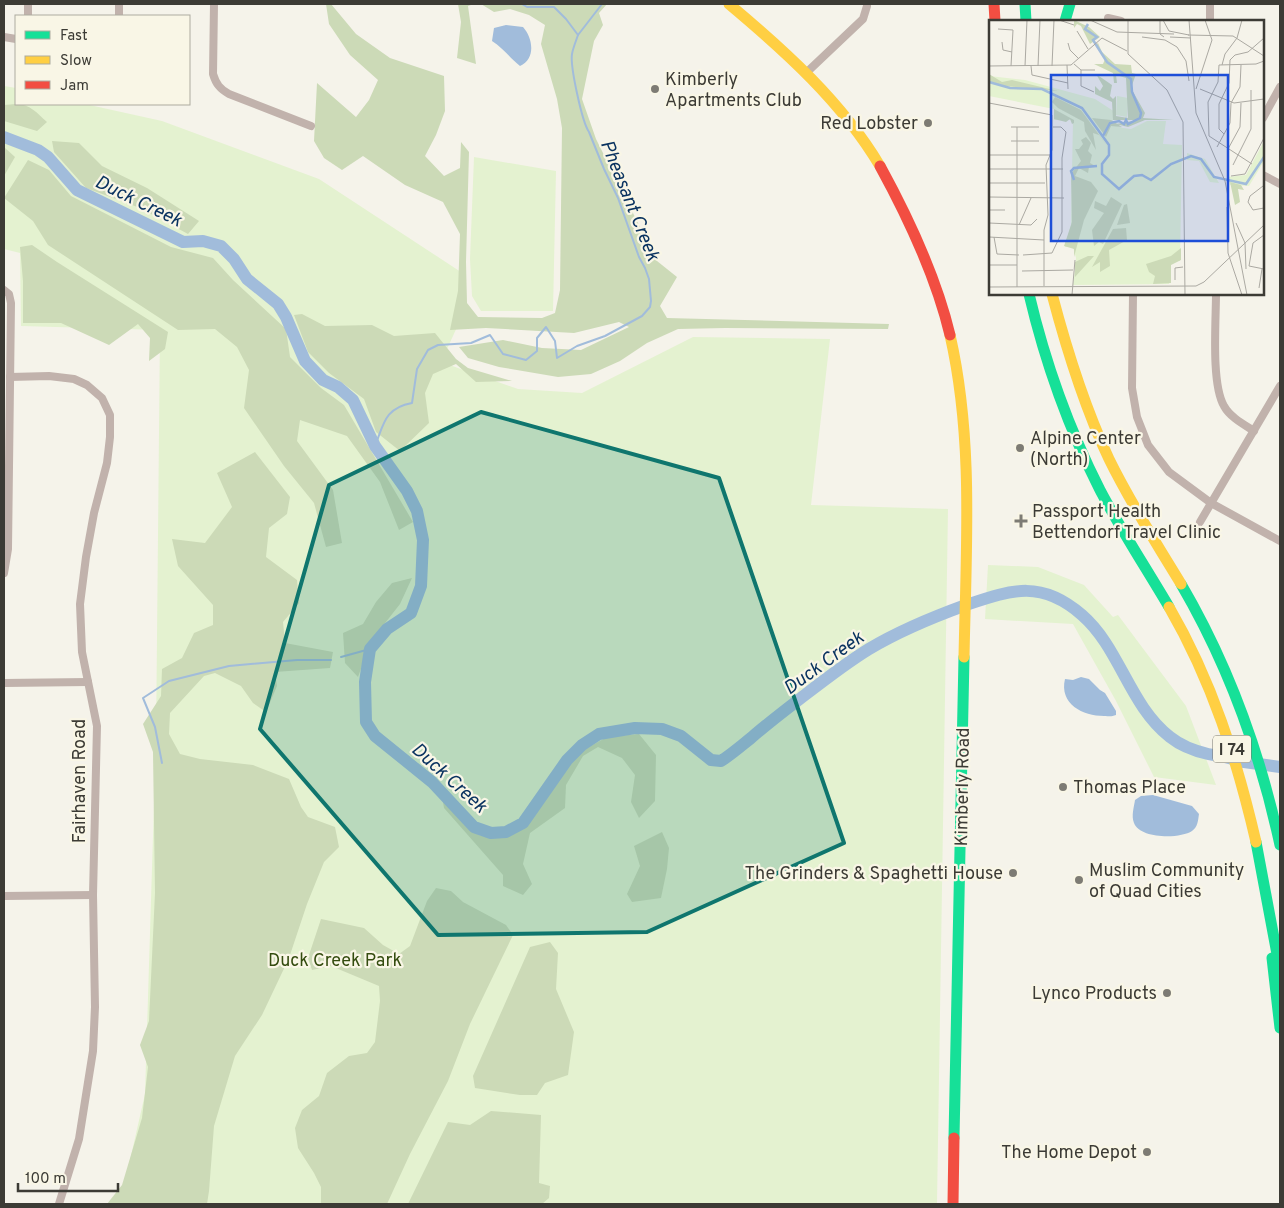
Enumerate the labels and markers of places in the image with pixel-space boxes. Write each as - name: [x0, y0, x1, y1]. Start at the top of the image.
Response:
- place label: Kimberly Apartments Club: [665, 69, 802, 113]
- marker: Kimberly Apartments Club: [649, 83, 661, 95]
- place label: Red Lobster: [820, 113, 918, 136]
- marker: Red Lobster: [922, 117, 934, 129]
- place label: Alpine Center (North): [1030, 428, 1141, 472]
- marker: Alpine Center (North): [1014, 442, 1026, 454]
- place label: Passport Health Bettendorf Travel Clinic: [1032, 501, 1221, 545]
- marker: Passport Health Bettendorf Travel Clinic: [1014, 514, 1028, 528]
- place label: Thomas Place: [1073, 777, 1186, 800]
- marker: Thomas Place: [1057, 781, 1069, 793]
- place label: Muslim Community of Quad Cities: [1089, 860, 1244, 904]
- place label: The Grinders & Spaghetti House: [745, 863, 1003, 886]
- marker: The Grinders & Spaghetti House: [1007, 867, 1019, 879]
- marker: Muslim Community of Quad Cities: [1073, 874, 1085, 886]
- place label: Lynco Products: [1032, 983, 1157, 1006]
- marker: Lynco Products: [1161, 987, 1173, 999]
- place label: The Home Depot: [1001, 1142, 1137, 1165]
- marker: The Home Depot: [1141, 1146, 1153, 1158]

